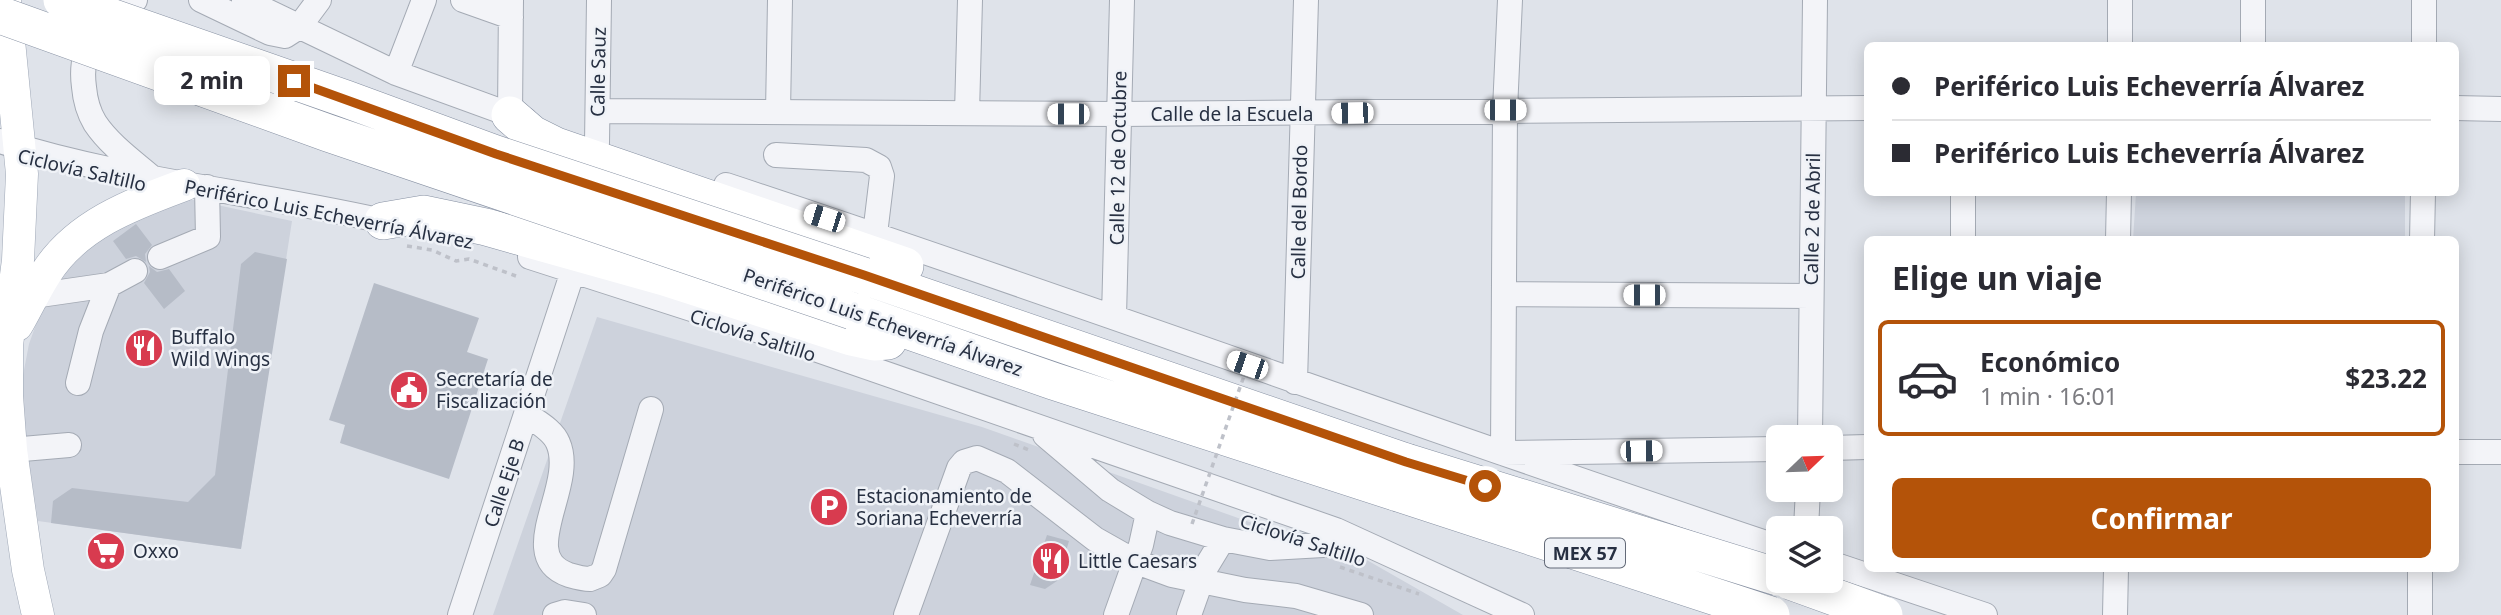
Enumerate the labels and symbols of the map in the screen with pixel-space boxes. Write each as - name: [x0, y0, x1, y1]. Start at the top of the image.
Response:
- street label: Calle Sauz: [584, 27, 612, 117]
- callout: 2 min: [154, 56, 270, 106]
- route end: [278, 65, 310, 97]
- street label: Calle 12 de Octubre: [1103, 70, 1133, 246]
- car: [1485, 100, 1527, 121]
- street label: Calle de la Escuela: [1151, 101, 1313, 127]
- car: [1331, 102, 1374, 124]
- car: [1048, 104, 1090, 125]
- street label: Ciclovía Saltillo: [15, 143, 149, 197]
- street label: Calle del Bordo: [1285, 144, 1313, 280]
- street label: Calle 2 de Abril: [1798, 152, 1826, 286]
- street label: Periférico Luis Echeverría Álvarez: [182, 173, 476, 255]
- car: [801, 202, 848, 234]
- street label: Periférico Luis Echeverría Álvarez: [740, 262, 1026, 382]
- car: [1624, 285, 1666, 306]
- street label: Ciclovía Saltillo: [687, 302, 819, 368]
- place label: Buffalo Wild Wings: [171, 324, 270, 372]
- restaurant icon: Buffalo Wild Wings: [123, 327, 165, 369]
- car: [1224, 348, 1271, 382]
- place label: Secretaría de Fiscalización: [436, 366, 553, 414]
- public building icon: Secretaría de Fiscalización: [388, 369, 430, 411]
- north arrow: [1766, 425, 1843, 502]
- street label: Calle Eje B: [477, 435, 531, 531]
- car: [1620, 440, 1663, 462]
- route start: [1469, 470, 1501, 502]
- place label: Estacionamiento de Soriana Echeverría: [856, 483, 1032, 531]
- parking icon: Estacionamiento de Soriana Echeverría: [808, 486, 850, 528]
- street label: Ciclovía Saltillo: [1237, 507, 1369, 573]
- supermarket icon: Oxxo: [85, 530, 127, 572]
- place label: Oxxo: [133, 538, 179, 564]
- road number: MEX 57: [1545, 538, 1625, 568]
- restaurant icon: Little Caesars: [1030, 540, 1072, 582]
- place label: Little Caesars: [1078, 548, 1197, 574]

